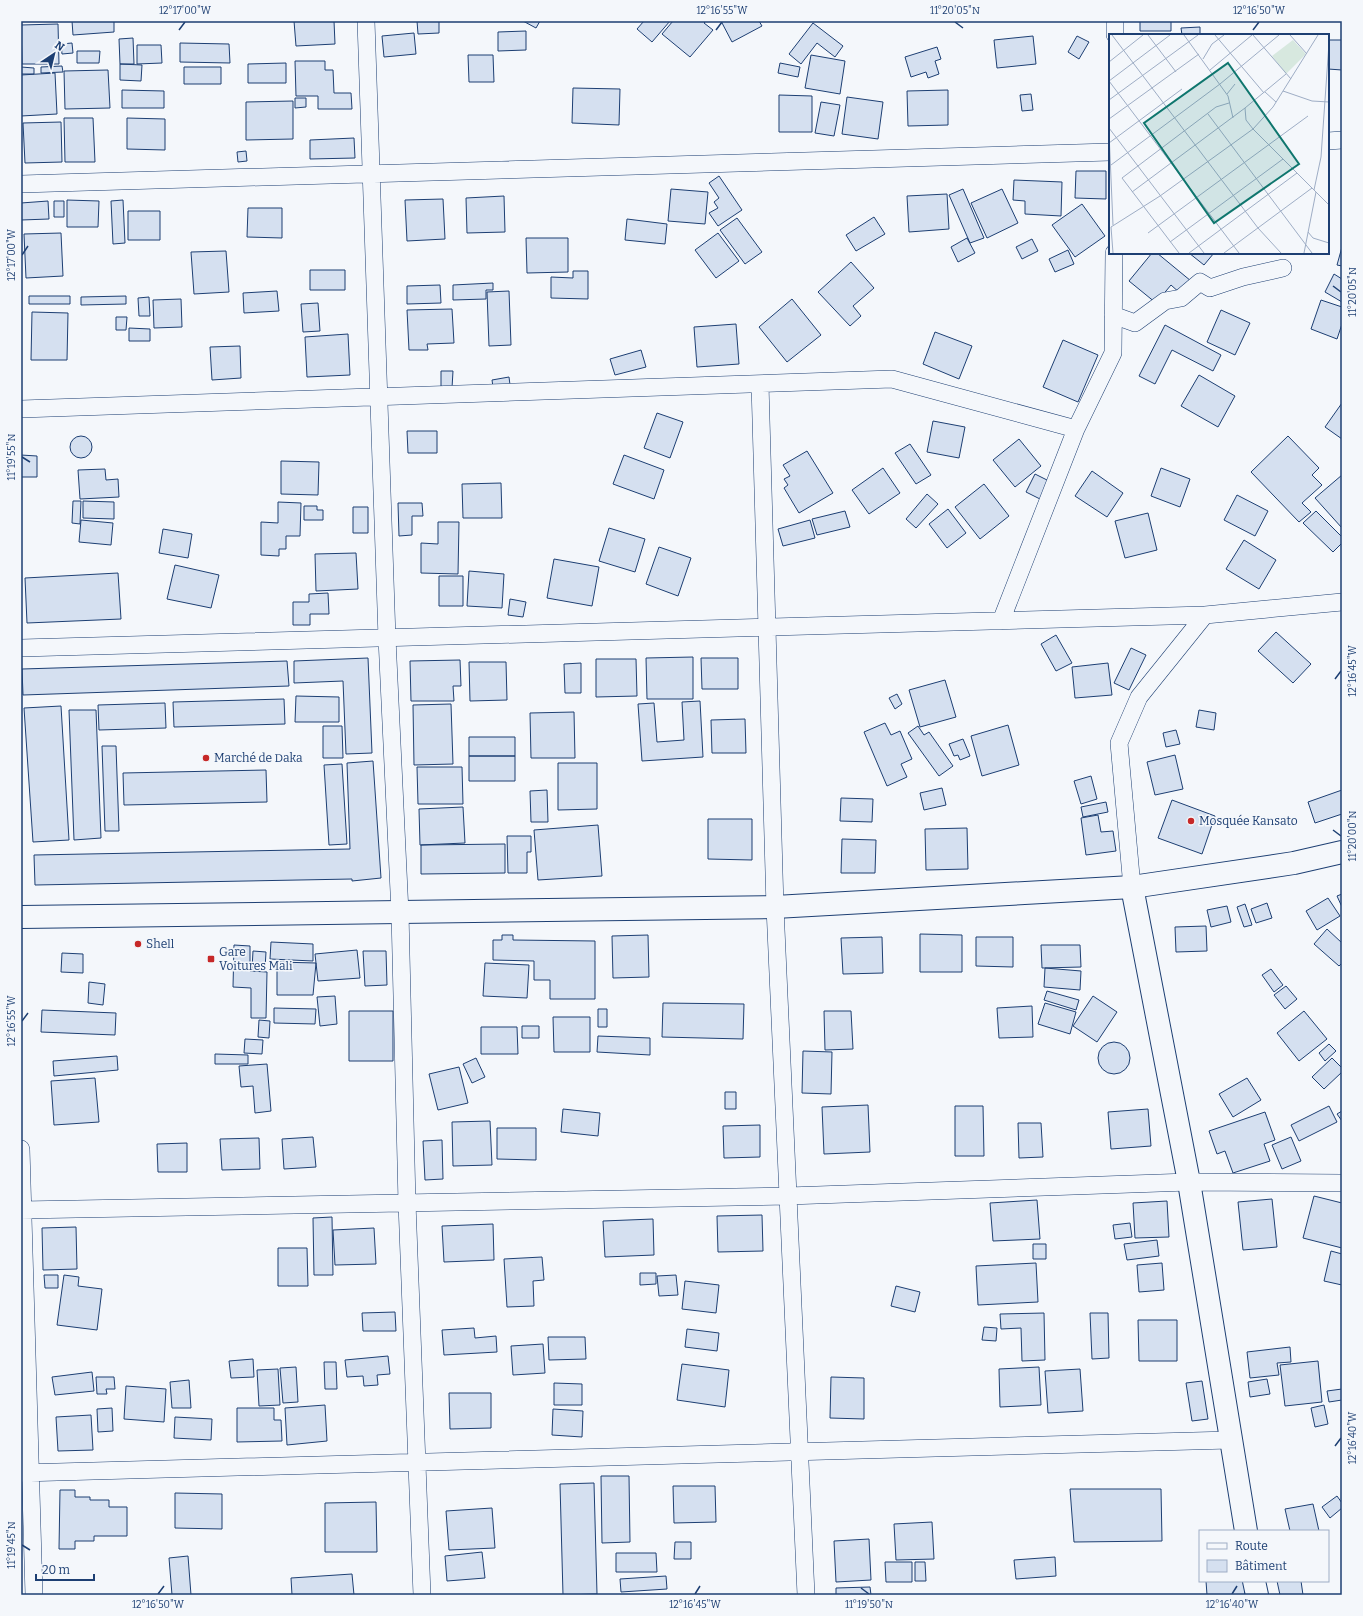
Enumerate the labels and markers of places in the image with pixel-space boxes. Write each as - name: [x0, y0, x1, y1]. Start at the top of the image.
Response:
- place label: Marché de Daka: [214, 751, 303, 765]
- marker: Marché de Daka: [201, 753, 211, 763]
- place label: Mosquée Kansato: [1199, 814, 1298, 828]
- marker: Mosquée Kansato: [1186, 816, 1196, 826]
- place label: Shell: [146, 937, 175, 951]
- marker: Shell: [133, 939, 143, 949]
- place label: Gare Voitures Mali: [219, 945, 293, 973]
- marker: Gare Voitures Mali: [206, 954, 216, 964]

